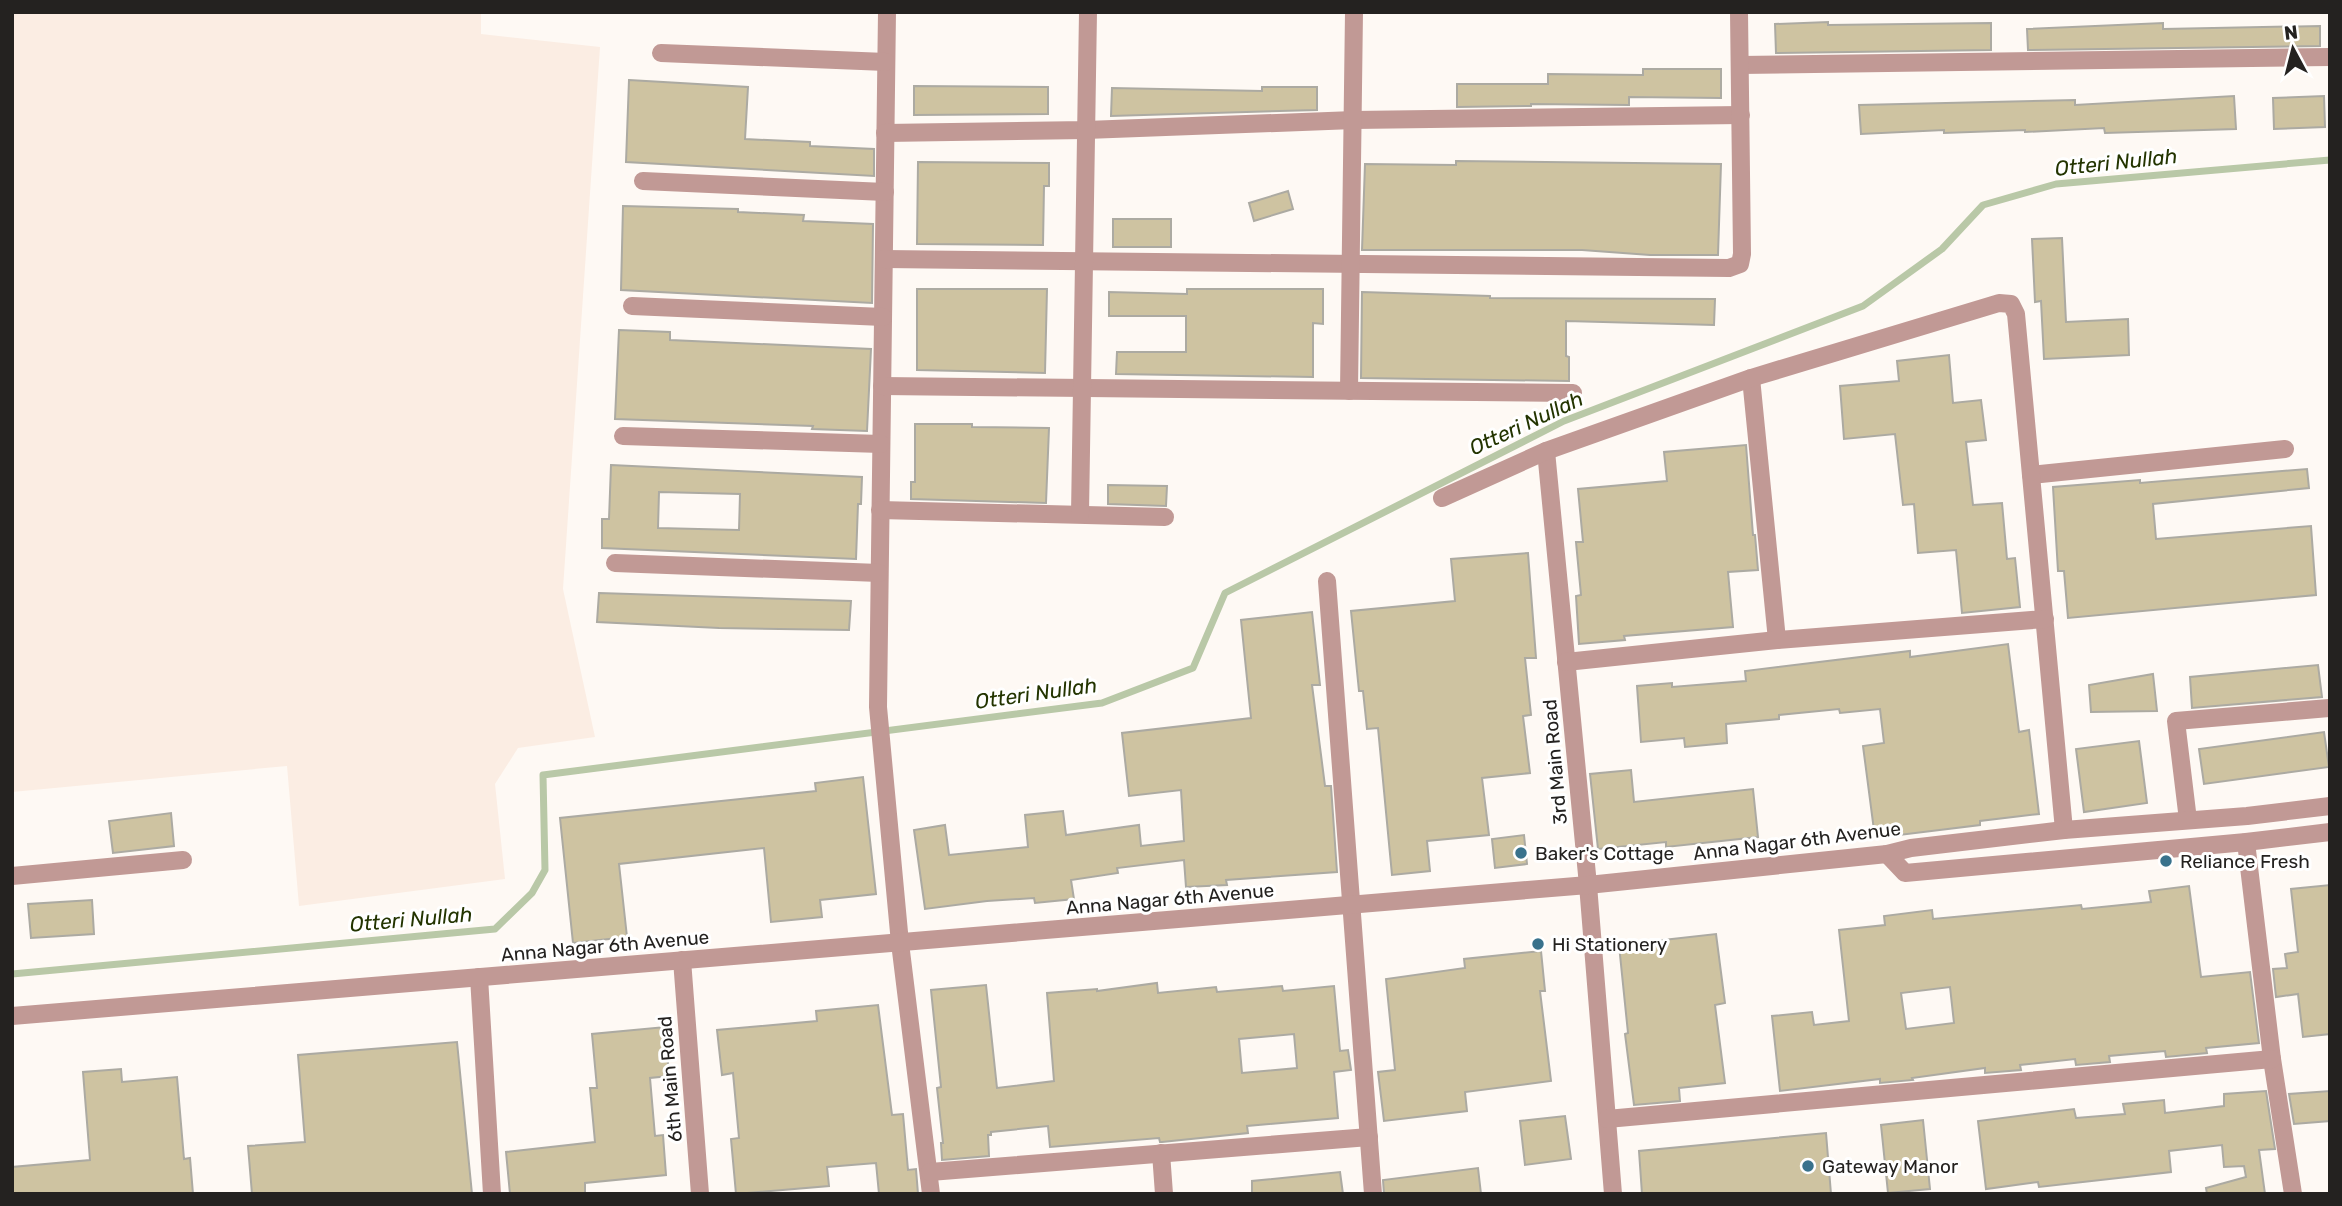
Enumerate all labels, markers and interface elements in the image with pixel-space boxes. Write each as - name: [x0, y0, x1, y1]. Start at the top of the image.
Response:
- north arrow: [2258, 14, 2328, 84]
- text: N: [2283, 20, 2299, 45]
- water label: Otteri Nullah: [2053, 143, 2179, 181]
- water label: Otteri Nullah: [1465, 386, 1587, 460]
- water label: Otteri Nullah: [973, 672, 1099, 714]
- street label: 3rd Main Road: [1538, 698, 1572, 826]
- street label: Anna Nagar 6th Avenue: [1692, 817, 1902, 865]
- place label: Baker's Cottage: [1535, 842, 1674, 865]
- marker: Baker's Cottage: [1513, 845, 1529, 861]
- place label: Reliance Fresh: [2180, 850, 2310, 873]
- marker: Reliance Fresh: [2158, 853, 2174, 869]
- street label: Anna Nagar 6th Avenue: [1065, 878, 1275, 920]
- water label: Otteri Nullah: [349, 901, 473, 937]
- street label: Anna Nagar 6th Avenue: [500, 925, 710, 967]
- place label: Hi Stationery: [1552, 933, 1667, 956]
- marker: Hi Stationery: [1530, 936, 1546, 952]
- street label: 6th Main Road: [653, 1015, 687, 1143]
- place label: Gateway Manor: [1822, 1155, 1959, 1178]
- marker: Gateway Manor: [1800, 1158, 1816, 1174]

